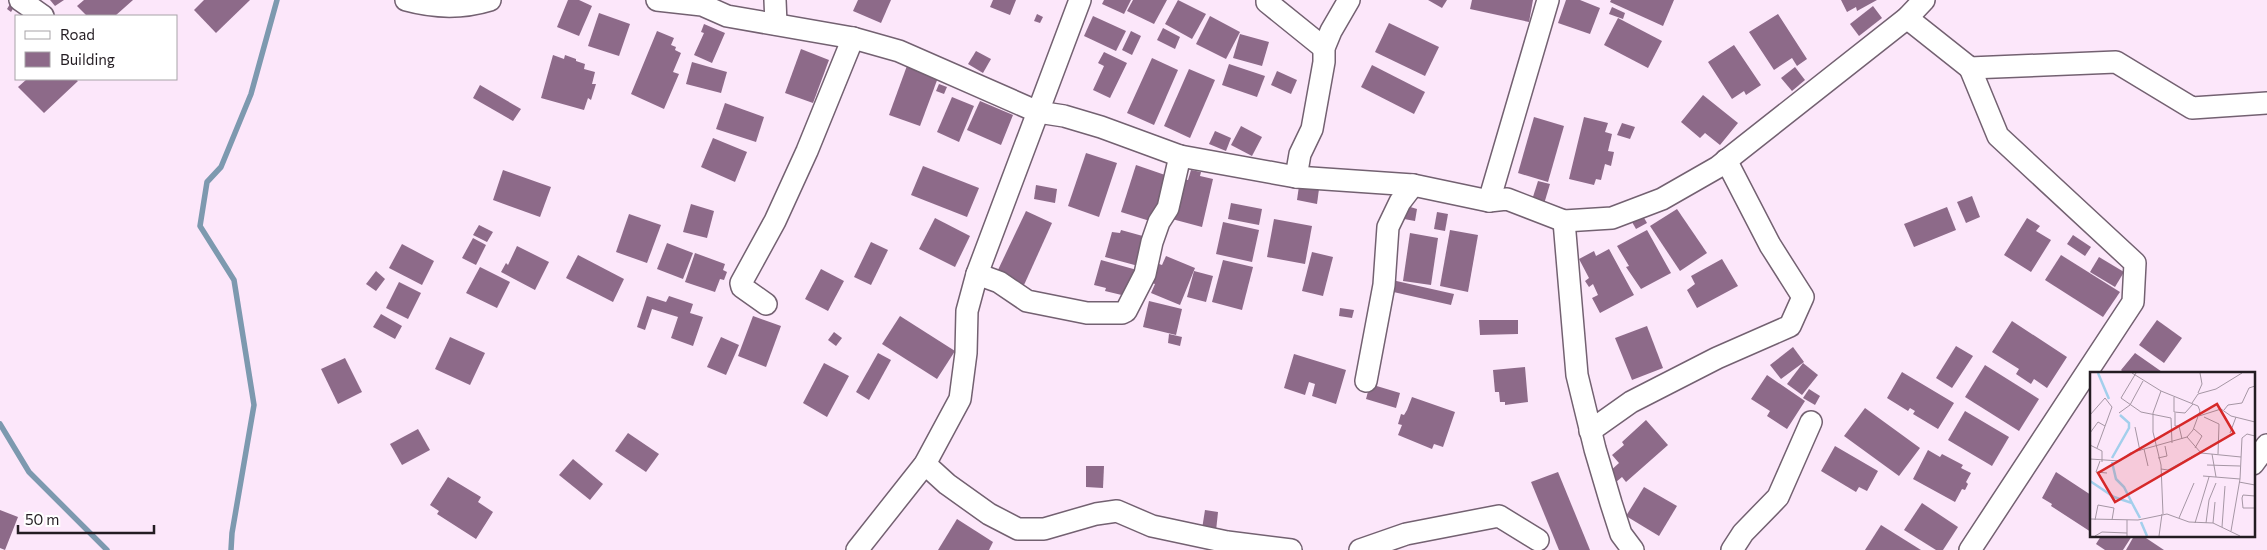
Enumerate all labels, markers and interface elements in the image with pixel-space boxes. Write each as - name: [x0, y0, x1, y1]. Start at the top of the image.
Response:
- legend: [15, 15, 178, 80]
- text: Road: [60, 25, 95, 43]
- text: Building: [60, 50, 115, 68]
- inset map: [2090, 372, 2254, 538]
- scale bar: [18, 502, 154, 534]
- text: 50 m: [25, 510, 59, 528]

